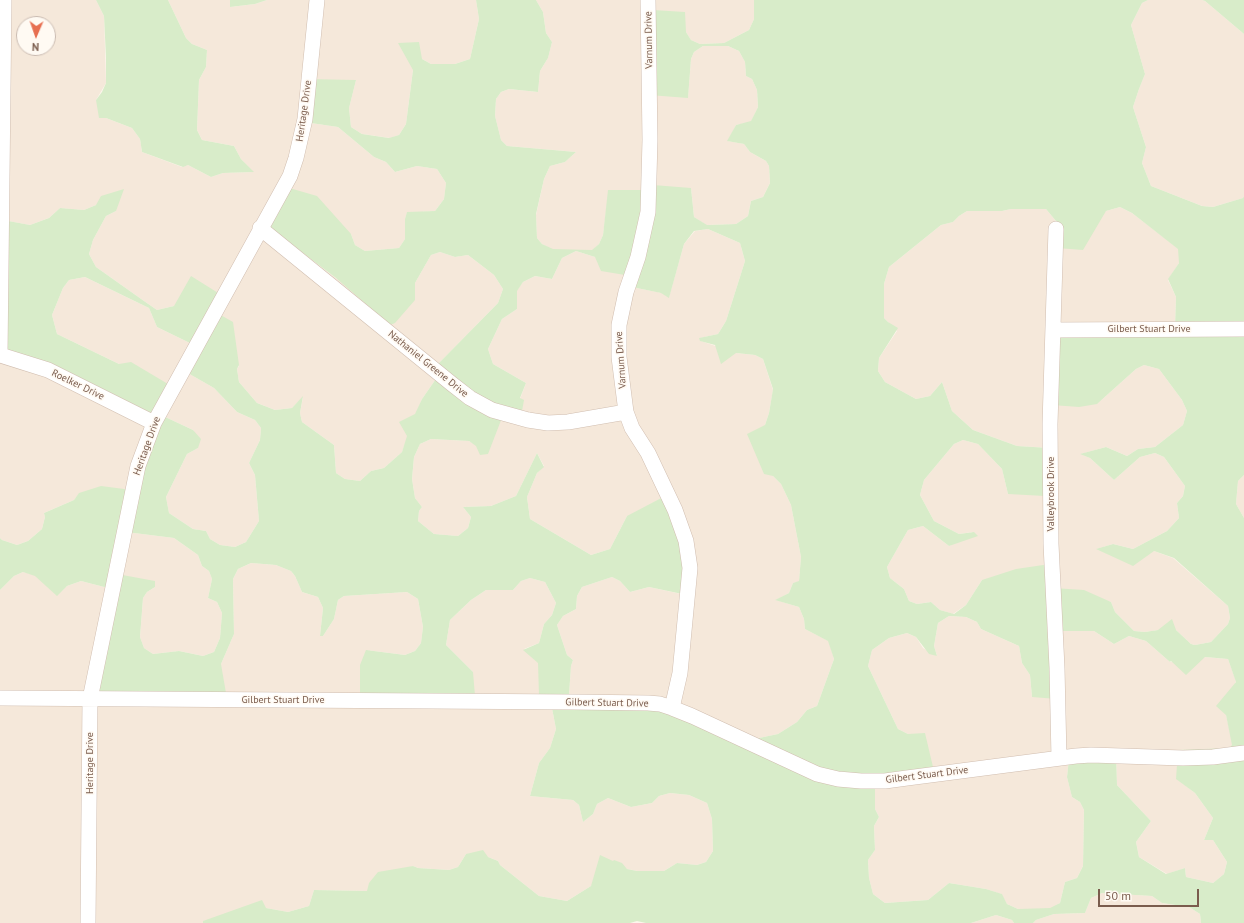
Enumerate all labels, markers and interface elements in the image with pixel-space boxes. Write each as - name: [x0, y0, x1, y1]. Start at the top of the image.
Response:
- street label: Varnum Drive: [642, 11, 656, 69]
- north arrow: [16, 16, 56, 56]
- text: N: [32, 40, 39, 54]
- street label: Heritage Drive: [294, 80, 314, 142]
- street label: Gilbert Stuart Drive: [1107, 323, 1191, 335]
- street label: Nathaniel Greene Drive: [386, 328, 470, 400]
- street label: Varnum Drive: [613, 331, 629, 389]
- street label: Roelker Drive: [50, 367, 106, 403]
- street label: Heritage Drive: [131, 415, 163, 477]
- street label: Valleybrook Drive: [1045, 457, 1057, 531]
- street label: Gilbert Stuart Drive: [241, 694, 325, 706]
- street label: Gilbert Stuart Drive: [565, 696, 649, 710]
- street label: Heritage Drive: [84, 732, 96, 794]
- street label: Gilbert Stuart Drive: [885, 764, 969, 786]
- scale bar: [1100, 881, 1201, 907]
- text: 50 m: [1105, 888, 1131, 903]

